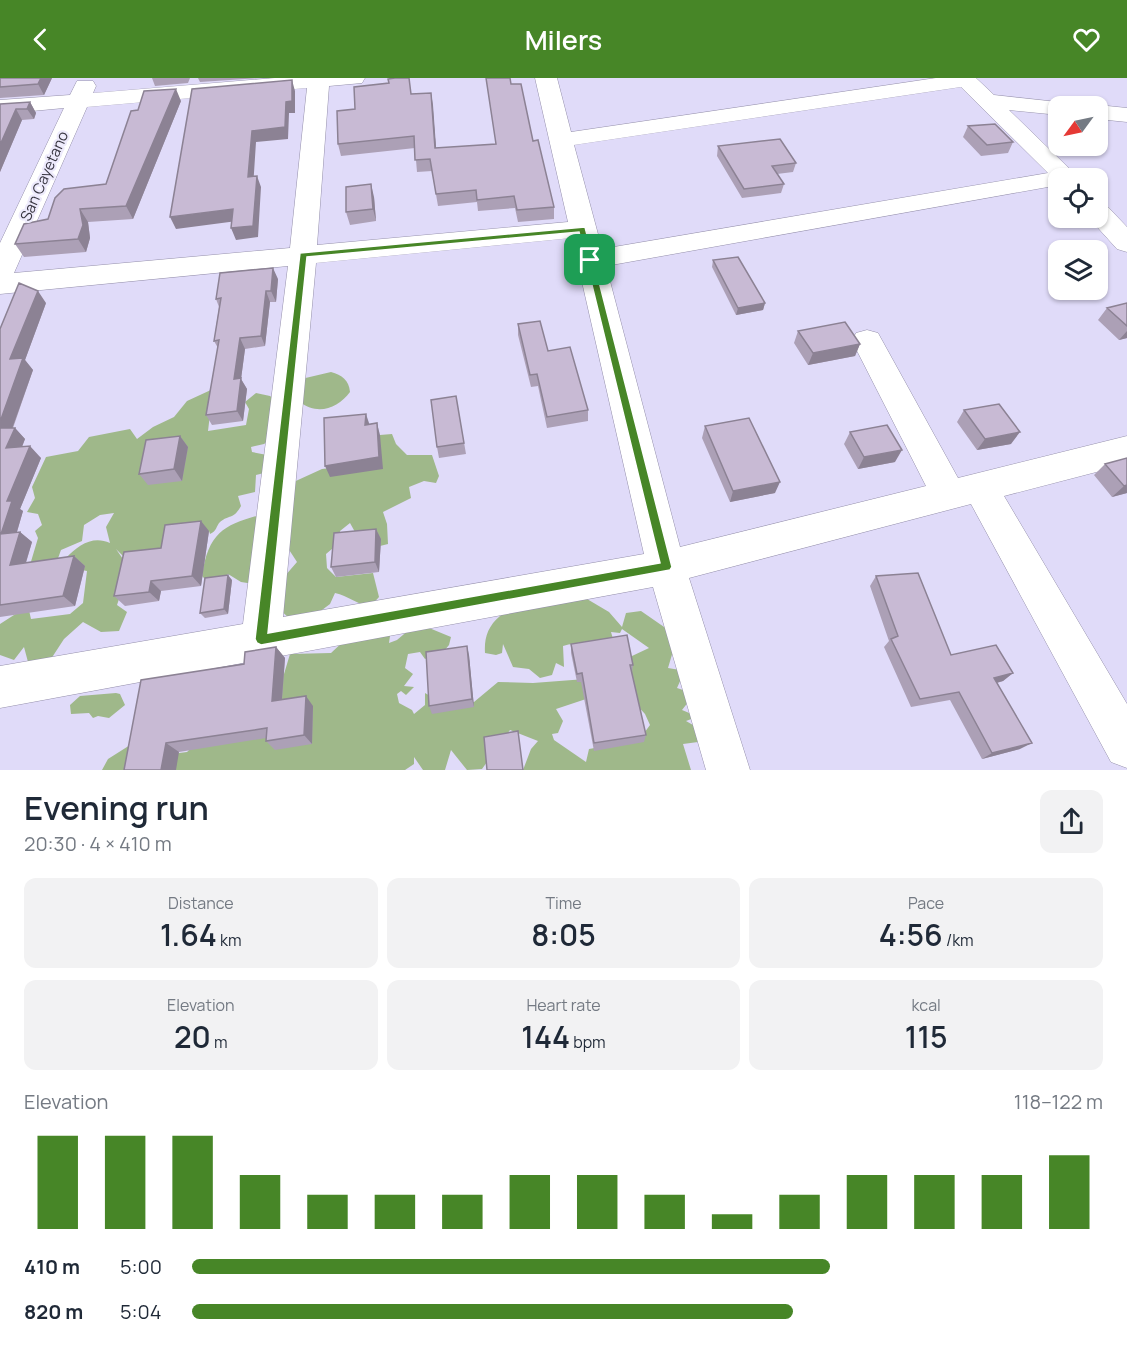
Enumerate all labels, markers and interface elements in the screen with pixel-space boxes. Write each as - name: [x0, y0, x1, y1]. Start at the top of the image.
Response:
- text: Milers: [525, 21, 602, 58]
- icon: back: [24, 23, 57, 56]
- icon: heart: [1070, 23, 1103, 56]
- north arrow: [1048, 96, 1108, 156]
- map controls: [1048, 96, 1108, 300]
- street label: San Cayetano: [15, 128, 73, 224]
- button: locate: [1048, 168, 1108, 228]
- pin: [564, 234, 615, 285]
- button: layers: [1048, 240, 1108, 300]
- icon: arrive: [573, 243, 606, 276]
- text: Evening run: [24, 785, 209, 830]
- button: share: [1040, 790, 1103, 853]
- text: 20:30 · 4 × 410 m: [24, 830, 172, 857]
- text: Distance: [168, 892, 234, 914]
- text: Time: [545, 892, 582, 914]
- text: Pace: [908, 892, 944, 914]
- text: 1.64: [160, 914, 217, 955]
- text: 8:05: [531, 914, 596, 955]
- text: 4:56: [879, 914, 943, 955]
- text: km: [217, 929, 242, 951]
- text: /km: [943, 929, 974, 951]
- text: Elevation: [167, 994, 235, 1016]
- text: Heart rate: [526, 994, 601, 1016]
- text: kcal: [912, 994, 941, 1016]
- text: 20: [174, 1016, 211, 1057]
- text: 144: [521, 1016, 570, 1057]
- text: 115: [905, 1016, 948, 1057]
- text: m: [211, 1031, 228, 1053]
- text: bpm: [570, 1031, 606, 1053]
- text: Elevation: [24, 1088, 108, 1115]
- text: 118–122 m: [1014, 1088, 1103, 1115]
- text: 410 m: [24, 1253, 80, 1280]
- text: 5:00: [120, 1253, 162, 1280]
- text: 820 m: [24, 1298, 83, 1325]
- text: 5:04: [120, 1298, 162, 1325]

